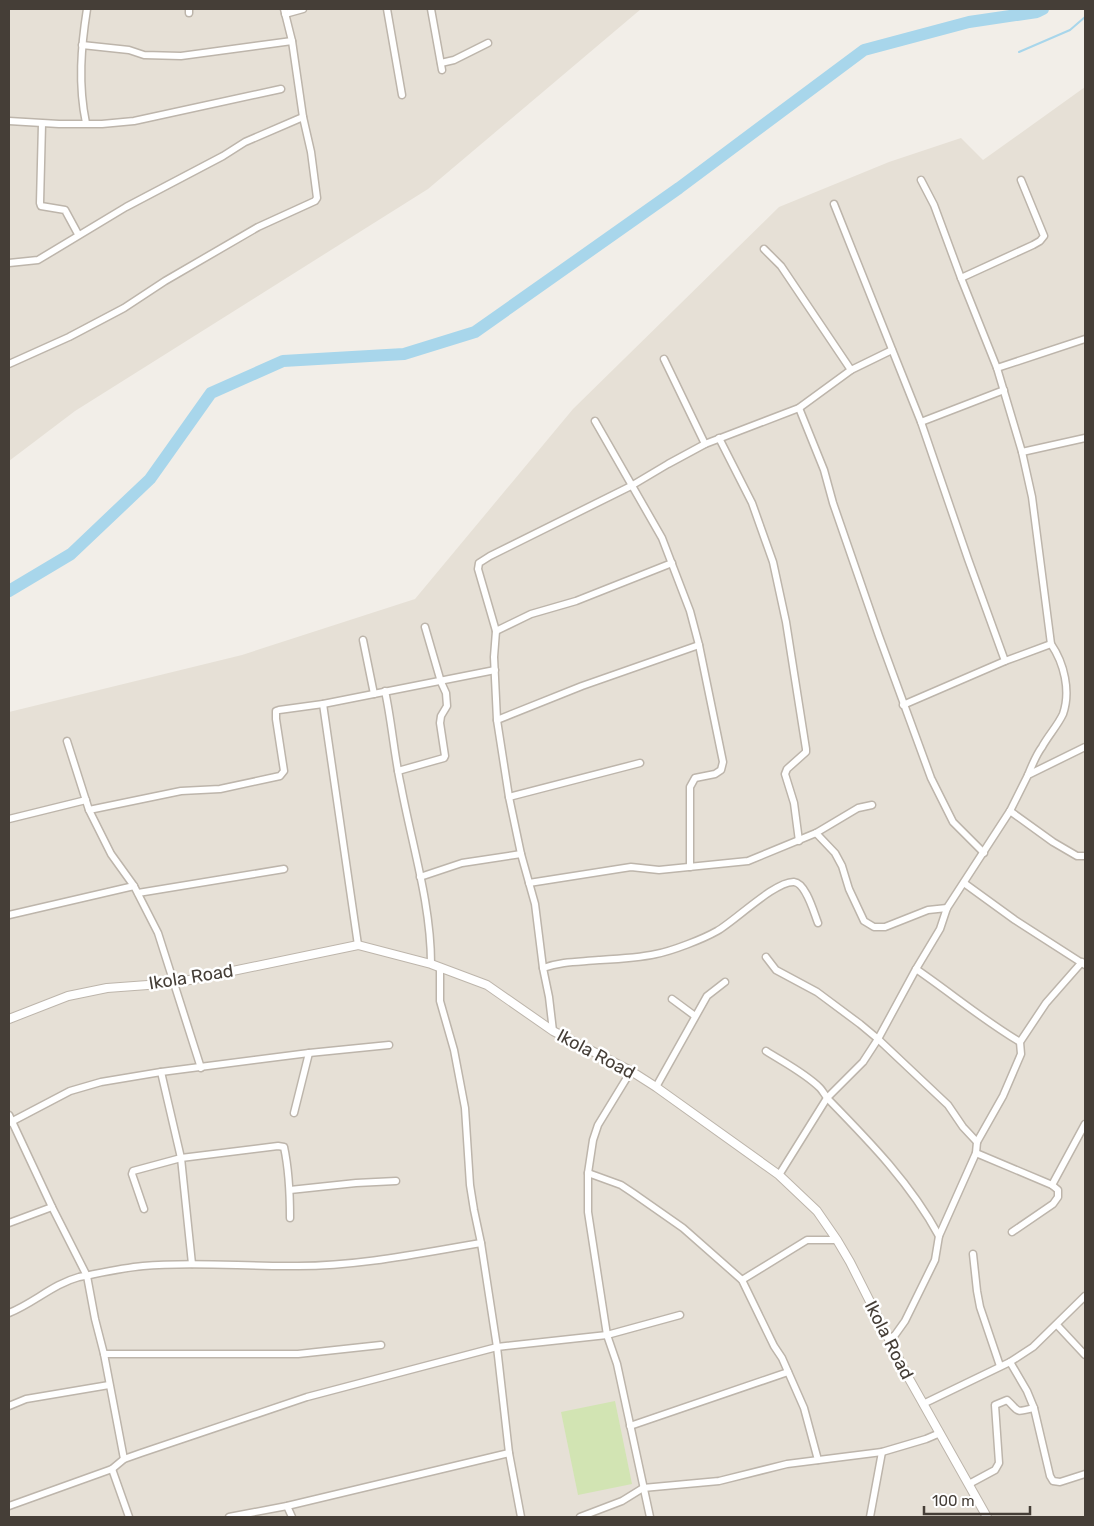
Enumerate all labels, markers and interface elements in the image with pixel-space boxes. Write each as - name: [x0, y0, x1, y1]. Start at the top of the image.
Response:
- street label: Ikola Road: [147, 959, 235, 995]
- street label: Ikola Road: [553, 1024, 639, 1084]
- street label: Ikola Road: [860, 1297, 918, 1383]
- scale bar: [924, 1484, 1030, 1516]
- text: 100 m: [932, 1492, 974, 1510]

